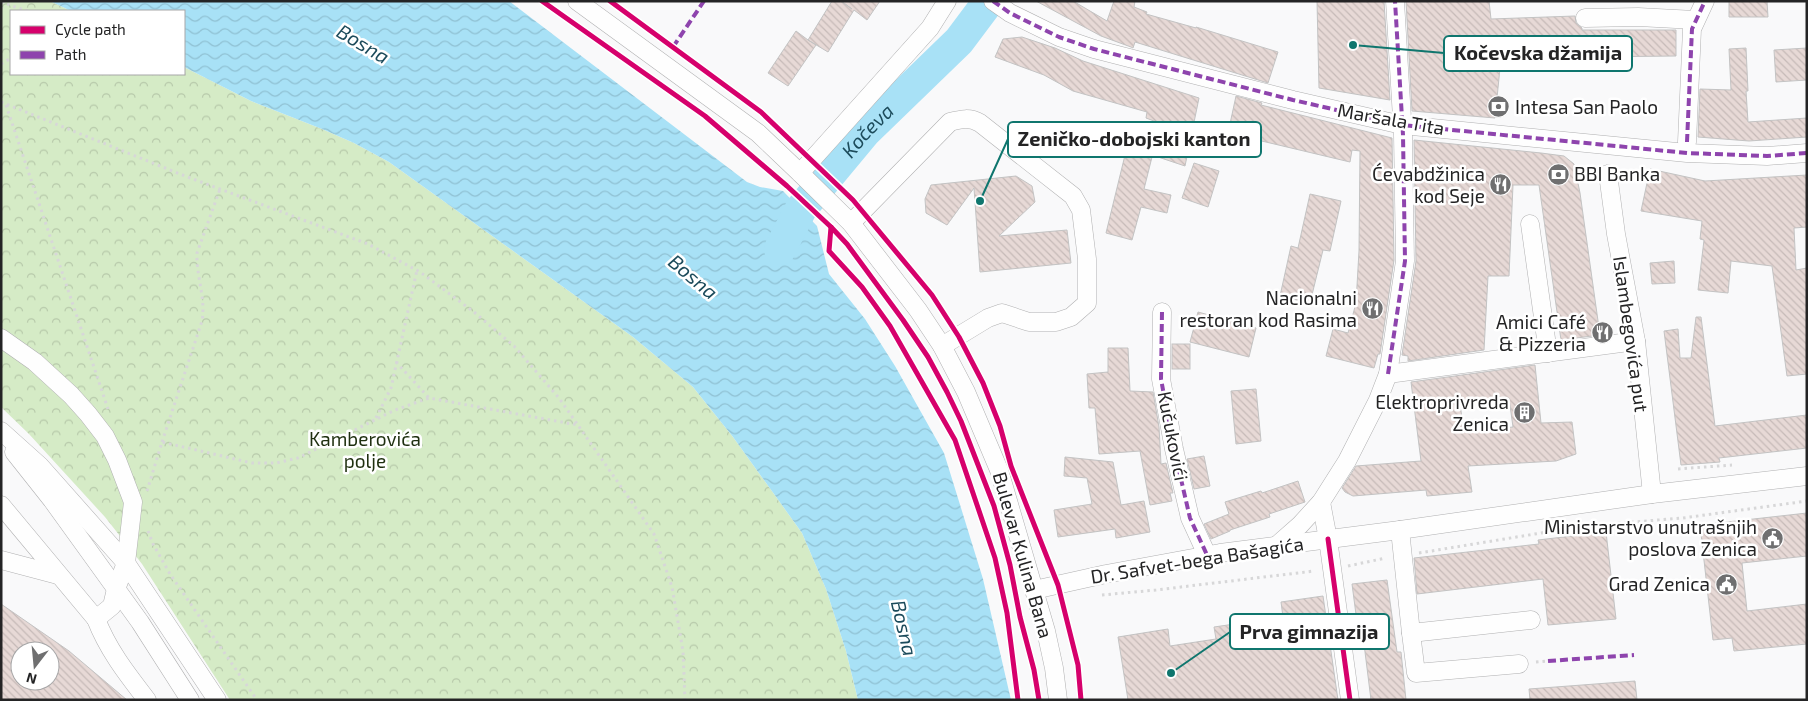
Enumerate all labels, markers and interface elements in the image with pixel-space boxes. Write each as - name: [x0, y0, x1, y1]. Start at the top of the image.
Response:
- legend: [10, 10, 185, 75]
- water label: Bosna: [333, 18, 394, 68]
- text: Cycle path: [55, 20, 126, 38]
- callout: Kočevska džamija: [1444, 36, 1632, 71]
- text: Kočevska džamija: [1454, 40, 1622, 64]
- text: Path: [55, 45, 86, 63]
- bank icon: Intesa San Paolo: [1487, 95, 1511, 119]
- place label: Intesa San Paolo: [1515, 95, 1658, 118]
- water label: Kočeva: [836, 98, 898, 162]
- street label: Maršala Tita: [1336, 98, 1446, 139]
- callout: Zeničko-dobojski kanton: [1008, 122, 1261, 157]
- text: Zeničko-dobojski kanton: [1018, 126, 1250, 150]
- place label: Ćevabdžinica kod Seje: [1372, 162, 1485, 207]
- bank icon: BBI Banka: [1546, 162, 1570, 186]
- place label: BBI Banka: [1574, 162, 1660, 185]
- restaurant icon: Ćevabdžinica kod Seje: [1489, 173, 1513, 197]
- water label: Bosna: [664, 249, 723, 304]
- street label: Islambegovića put: [1609, 254, 1654, 413]
- place label: Nacionalni restoran kod Rasima: [1180, 286, 1357, 331]
- restaurant icon: Nacionalni restoran kod Rasima: [1361, 297, 1385, 321]
- place label: Amici Café & Pizzeria: [1496, 310, 1586, 355]
- restaurant icon: Amici Café & Pizzeria: [1590, 321, 1614, 345]
- street label: Kučukovići: [1154, 389, 1193, 483]
- place label: Elektroprivreda Zenica: [1375, 390, 1509, 435]
- building icon: Elektroprivreda Zenica: [1513, 401, 1537, 425]
- park label: Kamberovića polje: [309, 427, 421, 472]
- street label: Bulevar Kulina Bana: [989, 469, 1058, 641]
- place label: Ministarstvo unutrašnjih poslova Zenica: [1544, 515, 1757, 560]
- public building icon: Ministarstvo unutrašnjih poslova Zenica: [1761, 526, 1785, 550]
- street label: Dr. Safvet-bega Bašagića: [1089, 531, 1305, 588]
- place label: Grad Zenica: [1608, 572, 1710, 595]
- public building icon: Grad Zenica: [1714, 572, 1738, 596]
- water label: Bosna: [887, 597, 923, 658]
- callout: Prva gimnazija: [1230, 614, 1389, 649]
- text: Prva gimnazija: [1240, 619, 1378, 643]
- north arrow: [10, 641, 60, 691]
- text: N: [24, 669, 38, 689]

